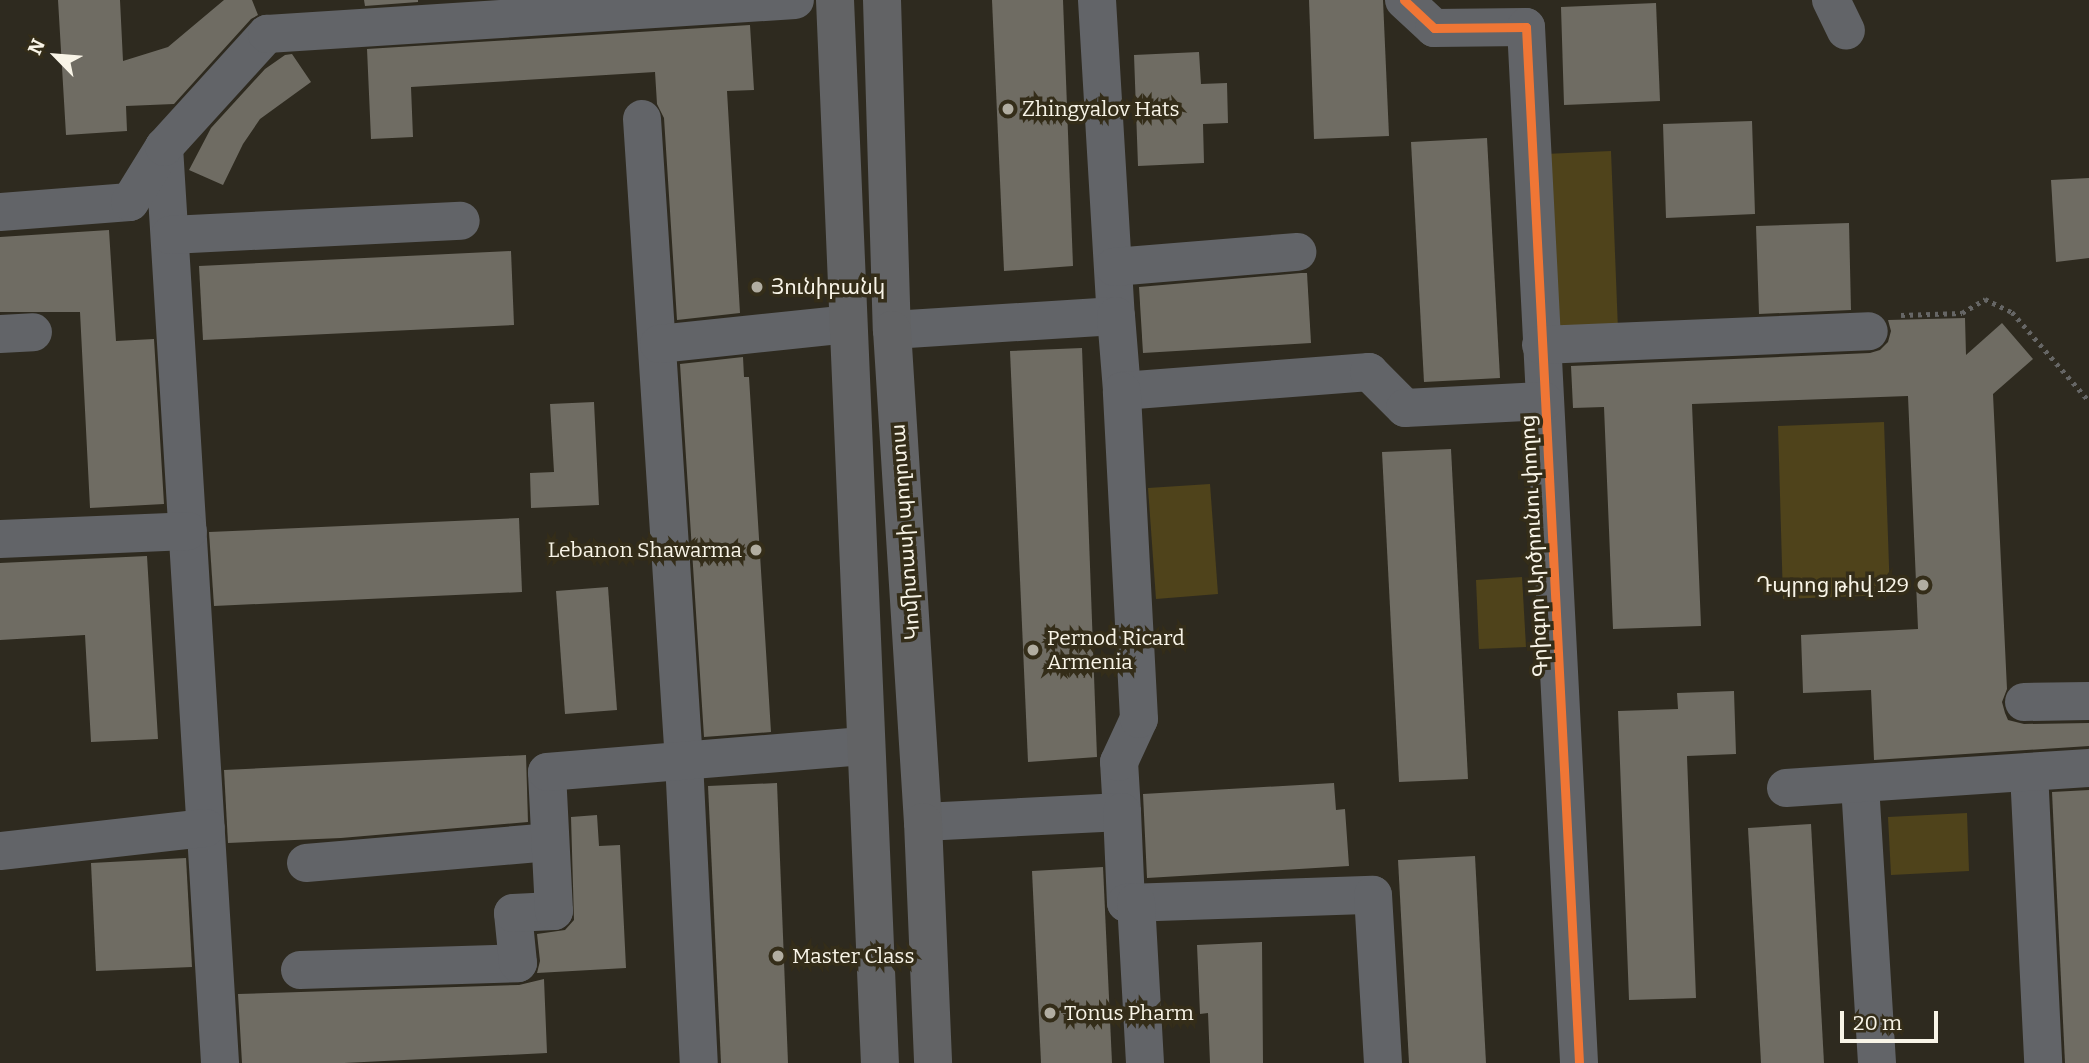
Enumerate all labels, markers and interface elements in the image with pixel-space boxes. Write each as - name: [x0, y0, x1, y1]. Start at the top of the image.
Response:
- north arrow: [21, 21, 91, 91]
- text: N: [23, 35, 50, 58]
- place label: Zhingyalov Hats: [1022, 96, 1180, 122]
- marker: Zhingyalov Hats: [1000, 101, 1016, 117]
- place label: Յունիբանկ: [771, 274, 885, 300]
- marker: Յունիբանկ: [749, 279, 765, 295]
- street label: Գրիգոր Արծրունու փողոց: [1515, 414, 1553, 678]
- street label: Կոմիտասի պողոտա: [885, 423, 925, 641]
- place label: Lebanon Shawarma: [548, 537, 742, 563]
- marker: Lebanon Shawarma: [748, 542, 764, 558]
- place label: Դպրոց թիվ 129: [1756, 572, 1909, 598]
- marker: Դպրոց թիվ 129: [1915, 577, 1931, 593]
- place label: Pernod Ricard Armenia: [1047, 625, 1185, 675]
- marker: Pernod Ricard Armenia: [1025, 642, 1041, 658]
- place label: Master Class: [792, 943, 914, 969]
- marker: Master Class: [770, 948, 786, 964]
- scale bar: [1844, 996, 1942, 1040]
- place label: Tonus Pharm: [1064, 1000, 1194, 1026]
- marker: Tonus Pharm: [1042, 1005, 1058, 1021]
- text: 20 m: [1853, 1010, 1902, 1036]

